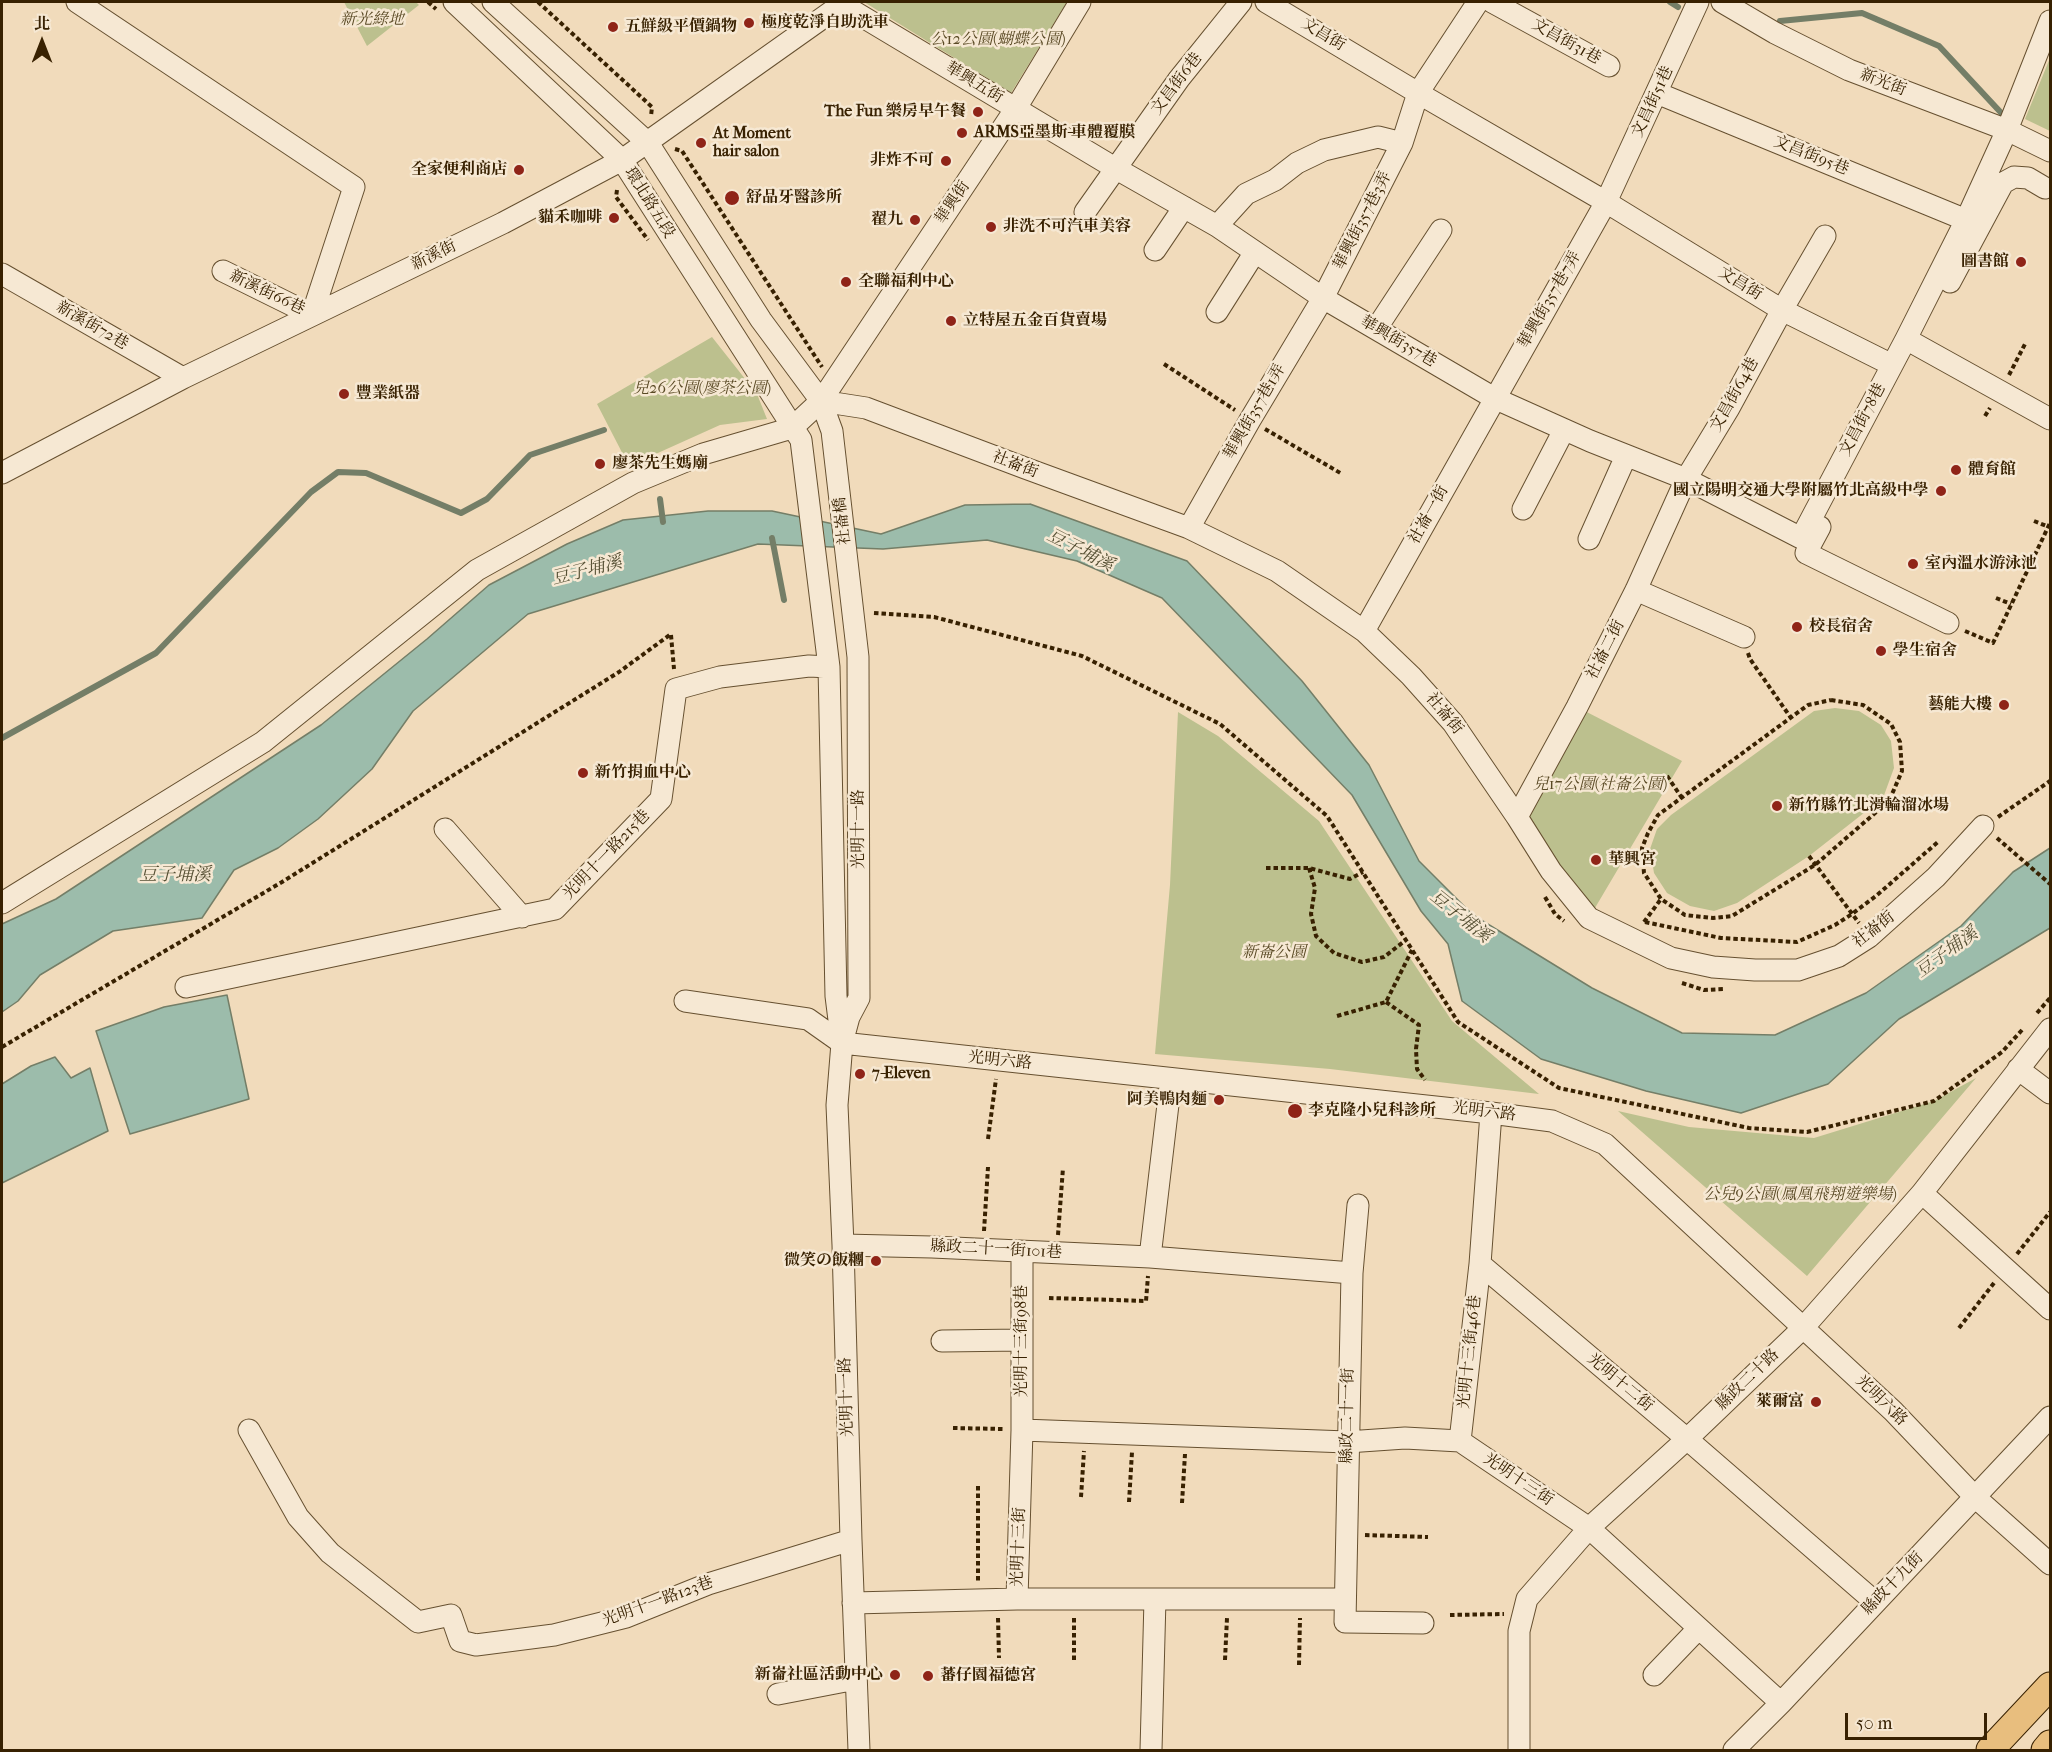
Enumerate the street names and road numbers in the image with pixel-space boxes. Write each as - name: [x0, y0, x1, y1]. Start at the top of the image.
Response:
- street label: 文昌街: [1297, 14, 1349, 56]
- street label: 文昌街31巷: [1528, 15, 1604, 69]
- street label: 文昌街6巷: [1147, 49, 1207, 119]
- street label: 華興五街: [942, 58, 1006, 108]
- street label: 文昌街51巷: [1628, 63, 1678, 141]
- street label: 新光街: [1857, 65, 1909, 101]
- street label: 文昌街95巷: [1771, 132, 1851, 180]
- street label: 環北路五段: [620, 164, 678, 242]
- street label: 華興街357巷3弄: [1330, 169, 1396, 273]
- street label: 華興街: [932, 178, 974, 228]
- street label: 新溪街: [408, 237, 460, 275]
- street label: 華興街357巷7弄: [1514, 248, 1586, 352]
- street label: 文昌街: [1715, 263, 1765, 305]
- street label: 新溪街66巷: [226, 267, 308, 319]
- street label: 新溪街72巷: [53, 298, 131, 354]
- street label: 華興街357巷: [1356, 312, 1440, 372]
- street label: 文昌街64巷: [1707, 354, 1763, 436]
- street label: 華興街357巷1弄: [1220, 361, 1290, 463]
- street label: 文昌街78巷: [1836, 380, 1890, 460]
- street label: 社崙街: [989, 447, 1041, 483]
- street label: 社崙一街: [1405, 482, 1453, 548]
- street label: 社崙橋: [831, 496, 855, 546]
- street label: 社崙二街: [1583, 617, 1629, 683]
- street label: 社崙街: [1421, 689, 1467, 739]
- street label: 光明十一路: [849, 789, 869, 869]
- street label: 光明十一路215巷: [560, 806, 654, 904]
- street label: 社崙街: [1849, 908, 1899, 952]
- street label: 光明六路: [967, 1048, 1033, 1074]
- street label: 光明六路: [1451, 1099, 1517, 1125]
- street label: 縣政二十一街101巷: [930, 1237, 1062, 1263]
- street label: 光明十三街98巷: [1012, 1285, 1032, 1397]
- street label: 光明十三街46巷: [1454, 1294, 1486, 1410]
- street label: 縣政二十路: [1713, 1345, 1783, 1415]
- street label: 光明十二街: [1583, 1350, 1657, 1416]
- street label: 光明十一路: [836, 1357, 858, 1437]
- street label: 縣政二十一街: [1338, 1368, 1358, 1464]
- street label: 光明六路: [1851, 1372, 1911, 1430]
- street label: 光明十三街: [1479, 1450, 1557, 1510]
- street label: 光明十三街: [1008, 1507, 1030, 1587]
- street label: 縣政十九街: [1858, 1549, 1928, 1619]
- street label: 光明十一路123巷: [600, 1573, 716, 1631]

